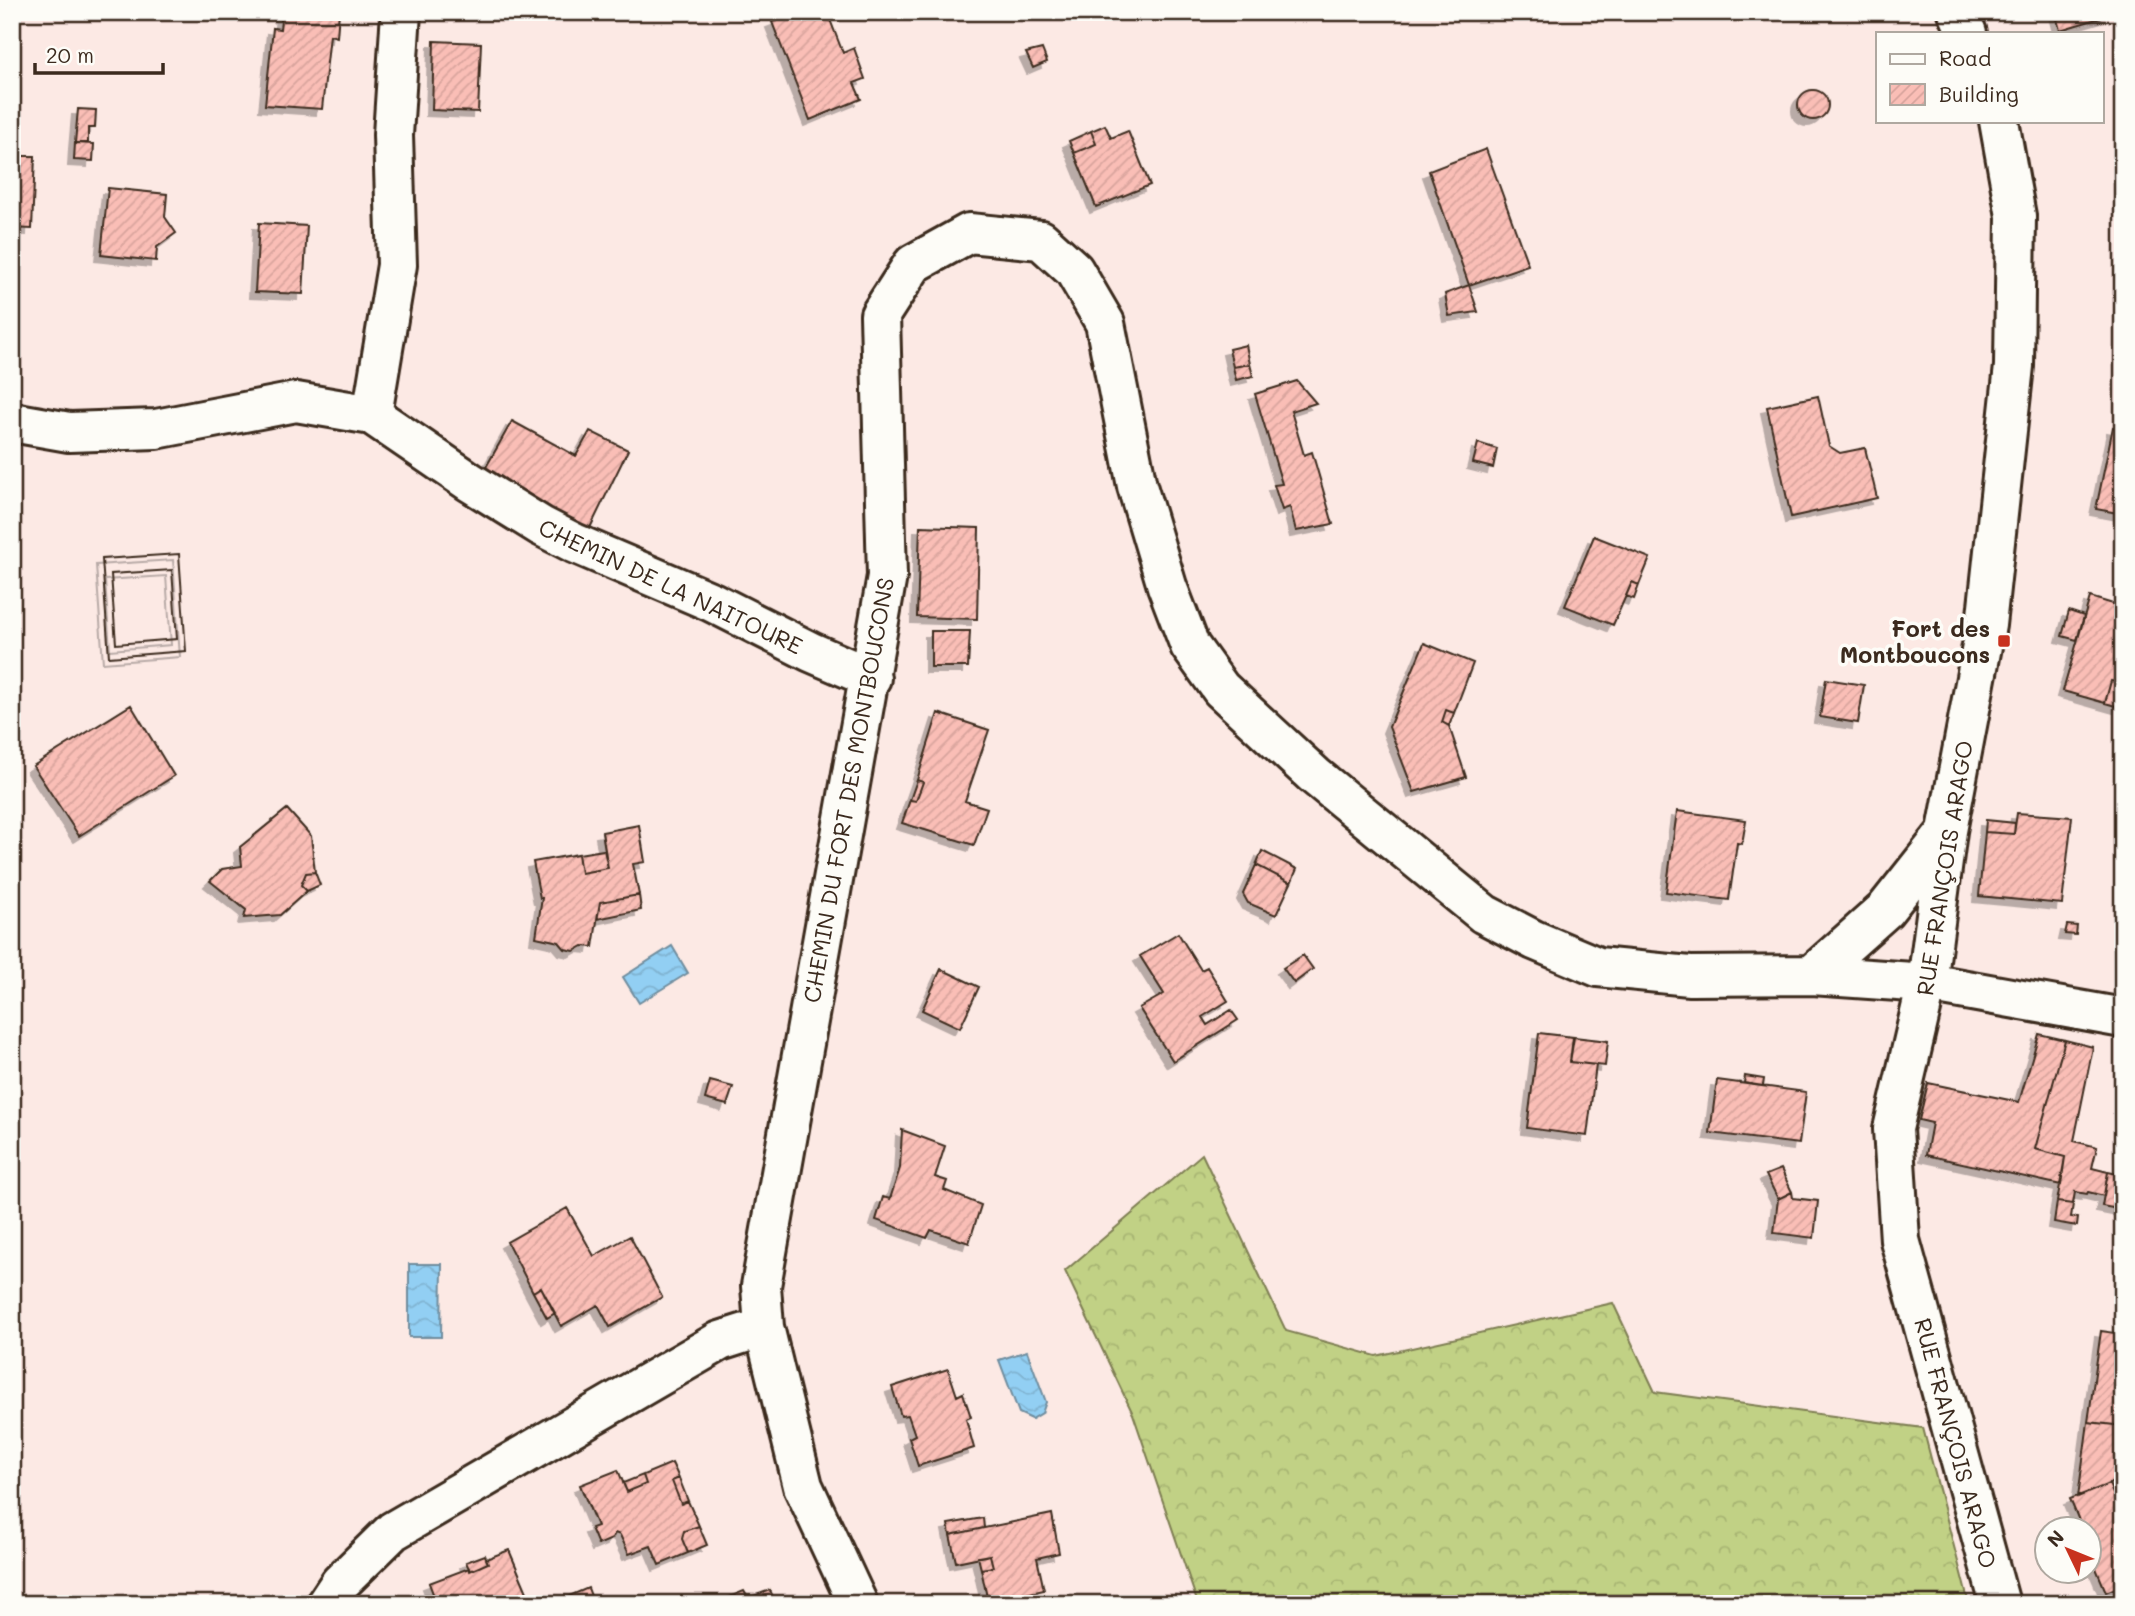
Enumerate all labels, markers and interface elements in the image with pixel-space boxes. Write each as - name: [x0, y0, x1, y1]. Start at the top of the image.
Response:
- scale bar: [35, 32, 163, 76]
- legend: [1876, 32, 2104, 122]
- text: 20 m: [46, 41, 94, 68]
- text: Road: [1939, 44, 1991, 71]
- text: Building: [1939, 80, 2019, 107]
- street label: CHEMIN DE LA NAITOURE: [534, 512, 808, 660]
- street label: CHEMIN DU FORT DES MONTBOUCONS: [796, 575, 900, 1005]
- place label: Fort des Montboucons: [1840, 613, 1990, 669]
- marker: Fort des Montboucons: [1996, 633, 2012, 649]
- street label: RUE FRANÇOIS ARAGO: [1909, 738, 1979, 998]
- street label: RUE FRANÇOIS ARAGO: [1908, 1315, 2004, 1571]
- north arrow: [2034, 1514, 2104, 1584]
- text: N: [2041, 1524, 2069, 1552]

